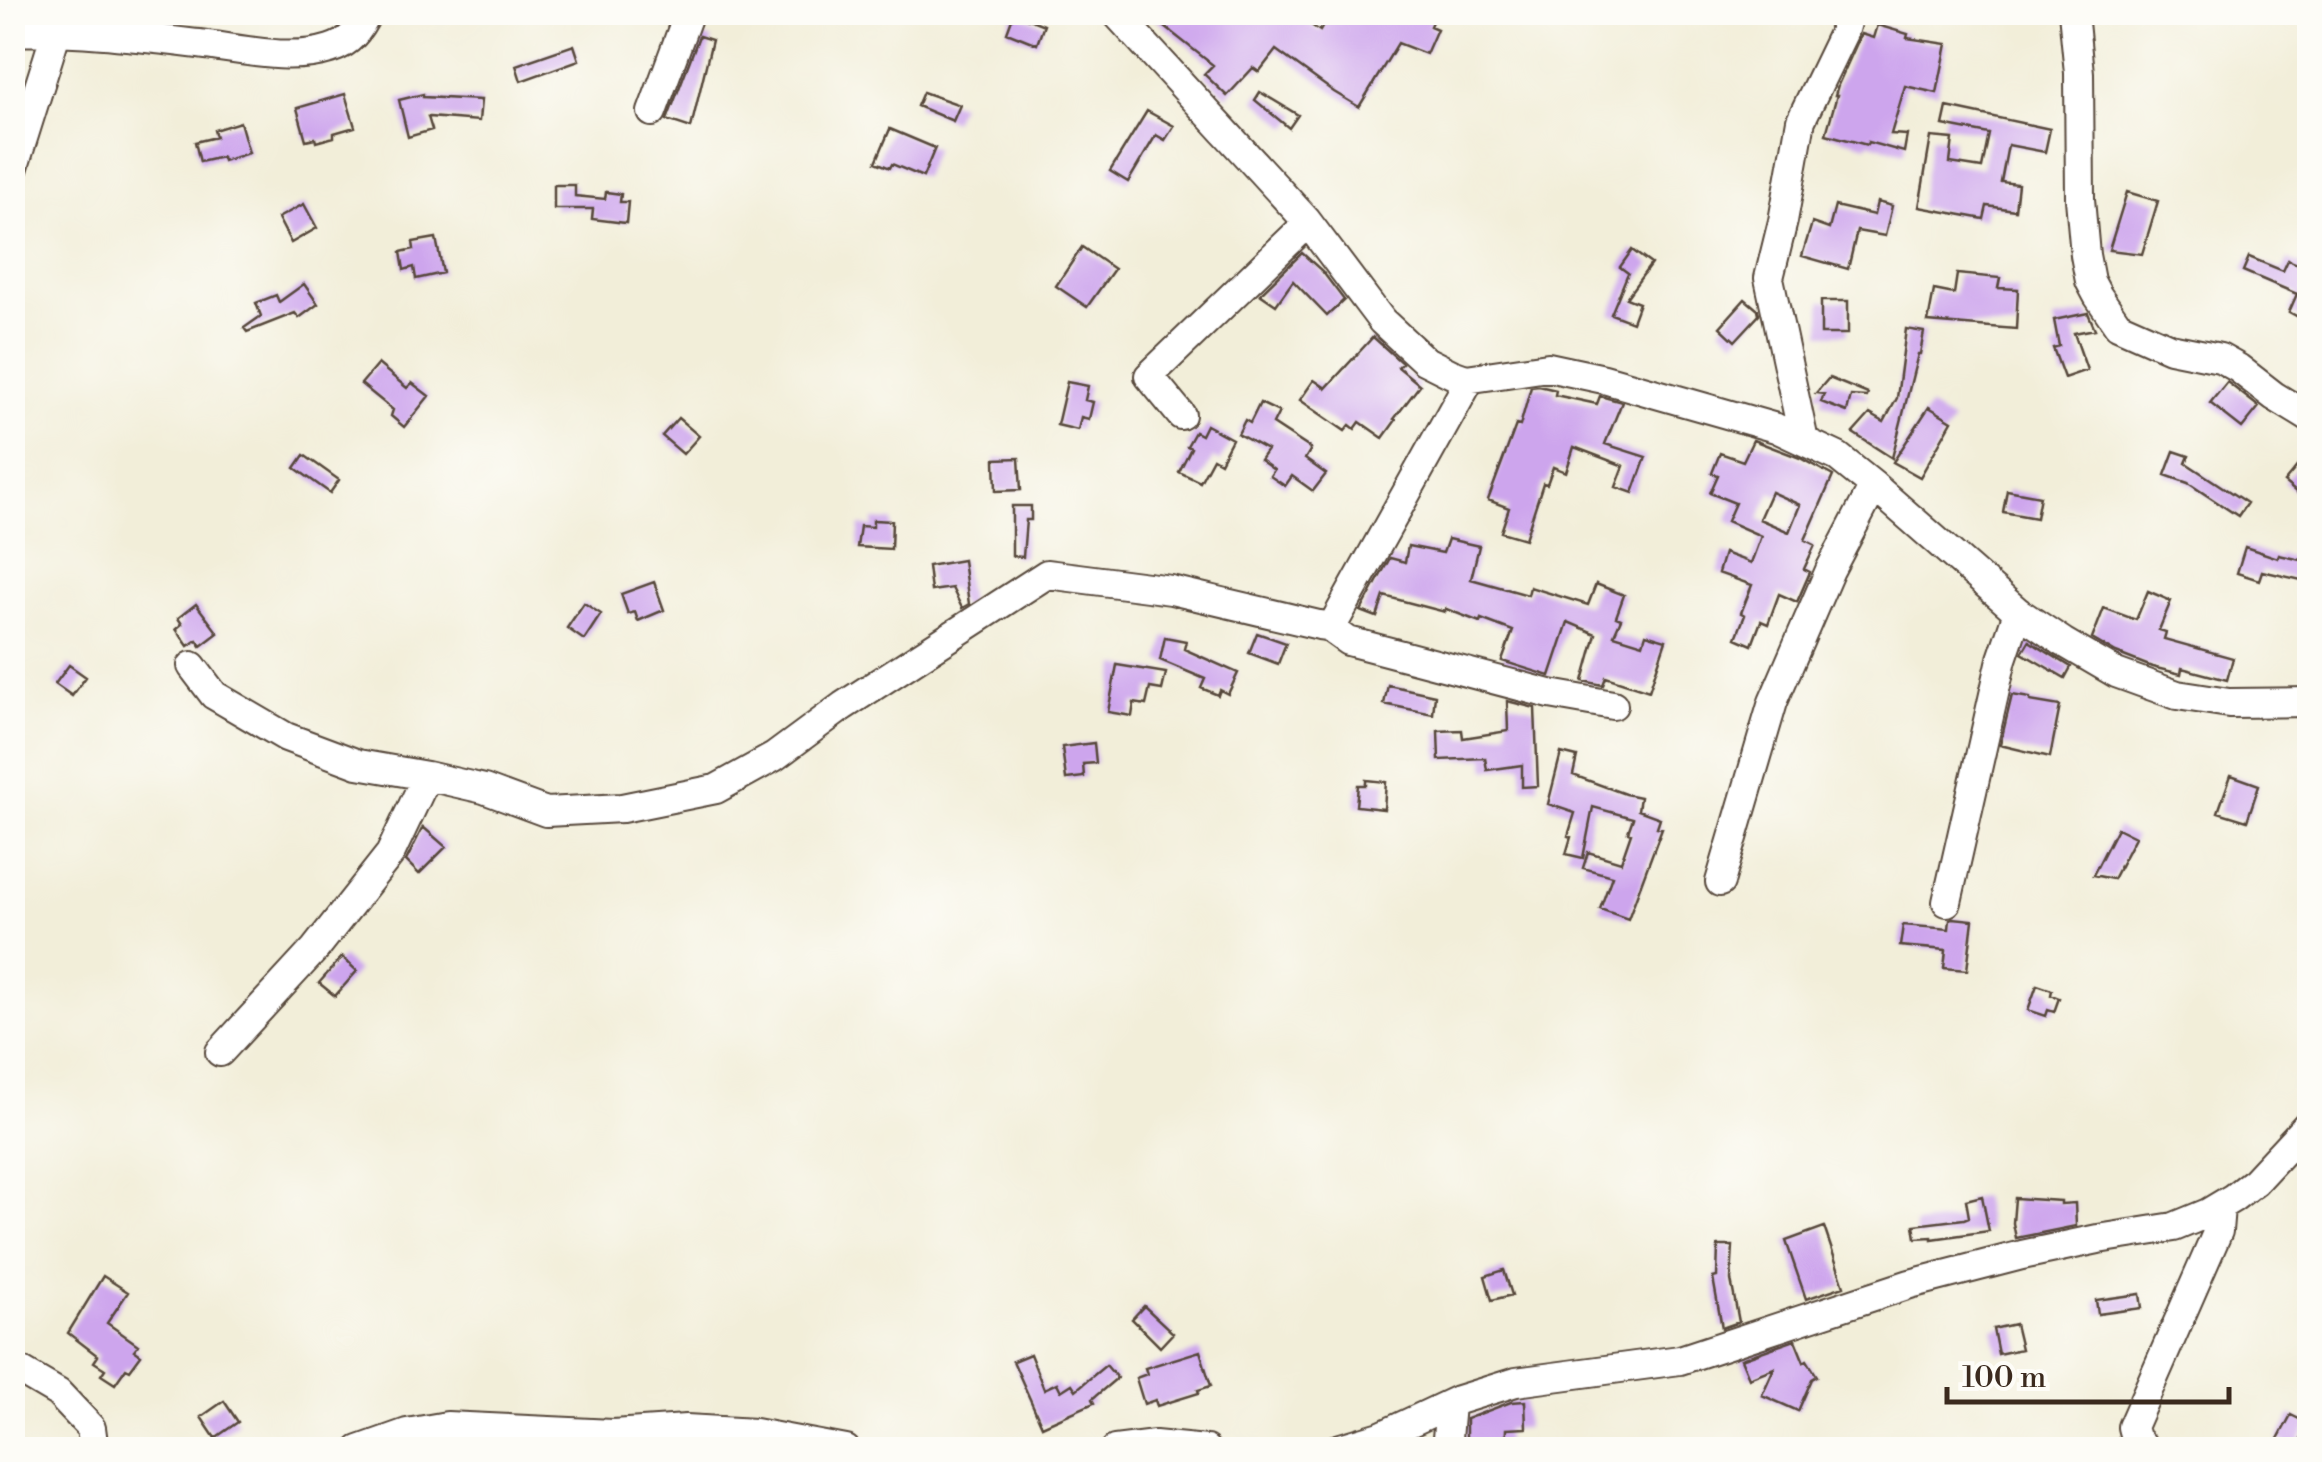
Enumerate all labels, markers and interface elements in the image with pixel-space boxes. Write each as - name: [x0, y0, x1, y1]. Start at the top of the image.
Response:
- scale bar: [1947, 1342, 2230, 1404]
- text: 100 m: [1962, 1359, 2046, 1397]

